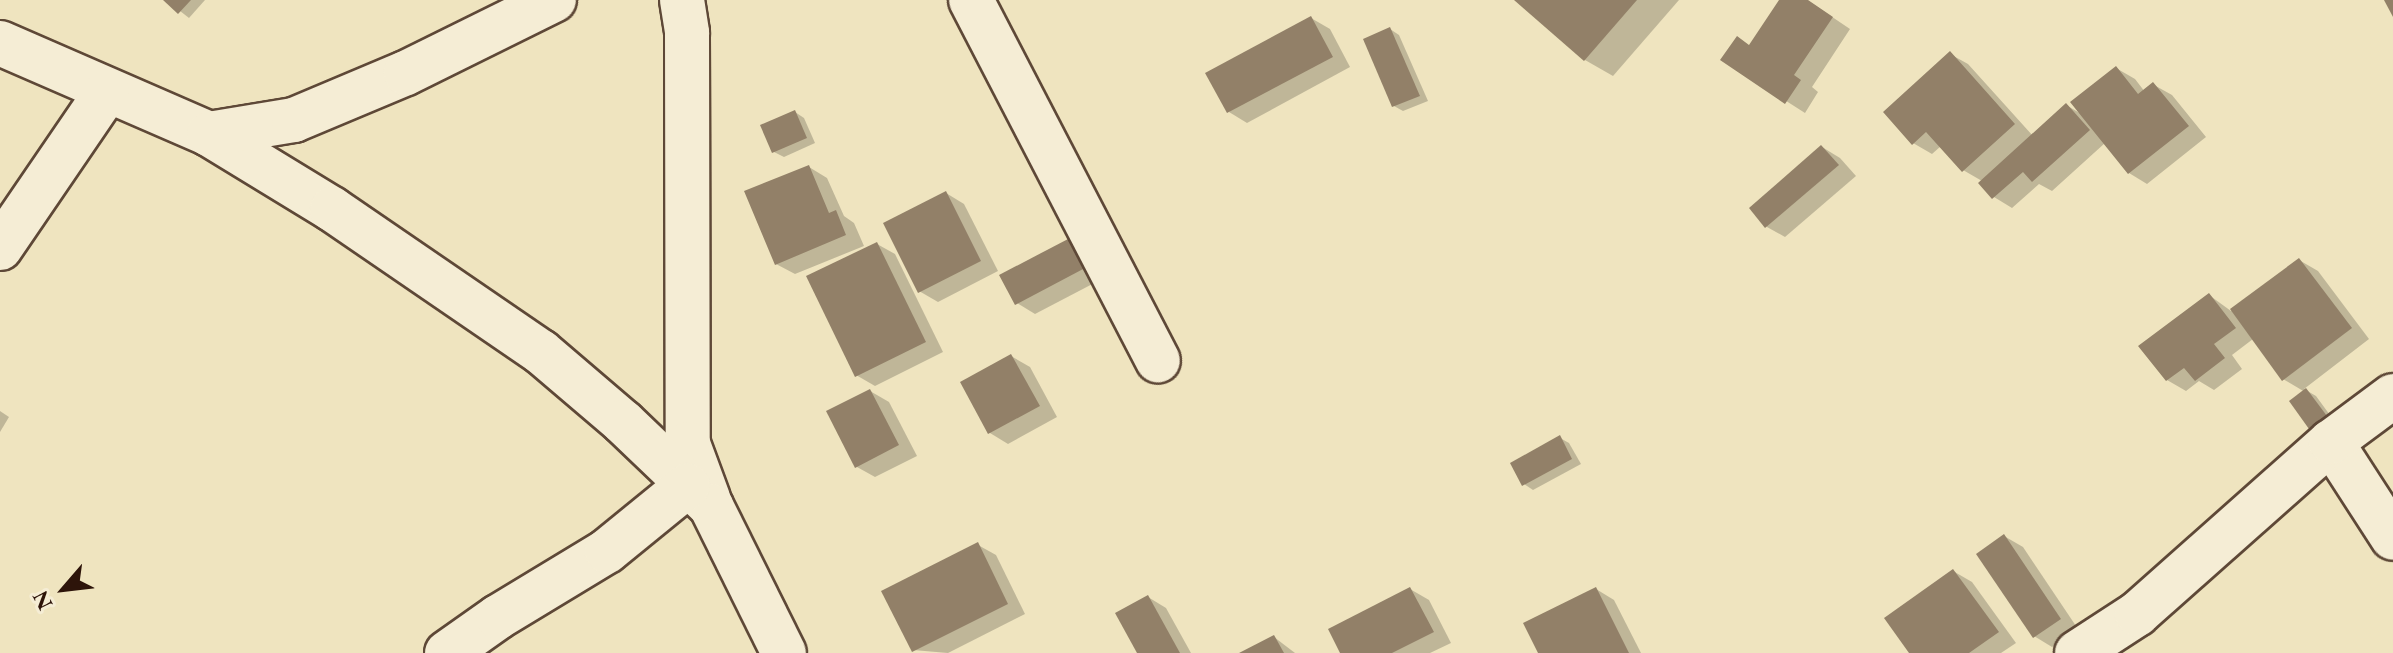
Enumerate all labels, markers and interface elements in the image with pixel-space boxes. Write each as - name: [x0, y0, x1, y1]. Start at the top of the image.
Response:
- north arrow: [24, 549, 104, 629]
- text: N: [25, 586, 59, 615]

